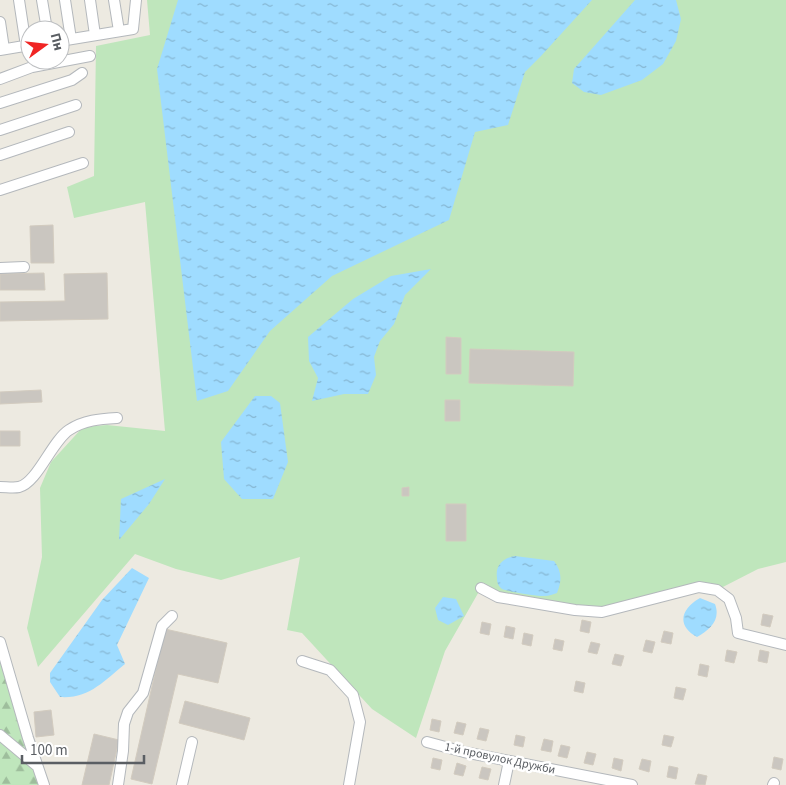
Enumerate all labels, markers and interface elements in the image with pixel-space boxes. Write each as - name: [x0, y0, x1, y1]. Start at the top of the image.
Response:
- north arrow: [20, 20, 70, 70]
- text: Пн: [45, 31, 69, 53]
- scale bar: [22, 732, 145, 764]
- street label: 1-й провулок Дружби: [443, 738, 557, 779]
- text: 100 m: [30, 740, 68, 761]

